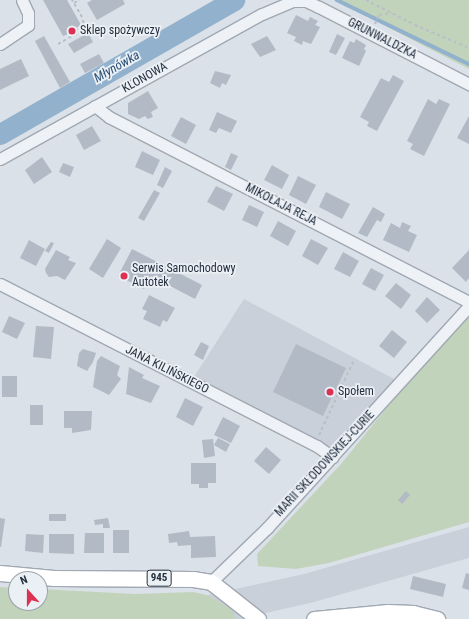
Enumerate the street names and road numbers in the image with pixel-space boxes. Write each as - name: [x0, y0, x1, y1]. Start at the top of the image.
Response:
- street label: GRUNWALDZKA: [345, 15, 419, 63]
- street label: KLONOWA: [120, 60, 170, 96]
- street label: MIKOŁAJA REJA: [243, 181, 319, 229]
- street label: JANA KILIŃSKIEGO: [123, 343, 211, 397]
- street label: MARII SKŁODOWSKIEJ-CURIE: [272, 408, 378, 520]
- road number: 945: [146, 569, 172, 587]

